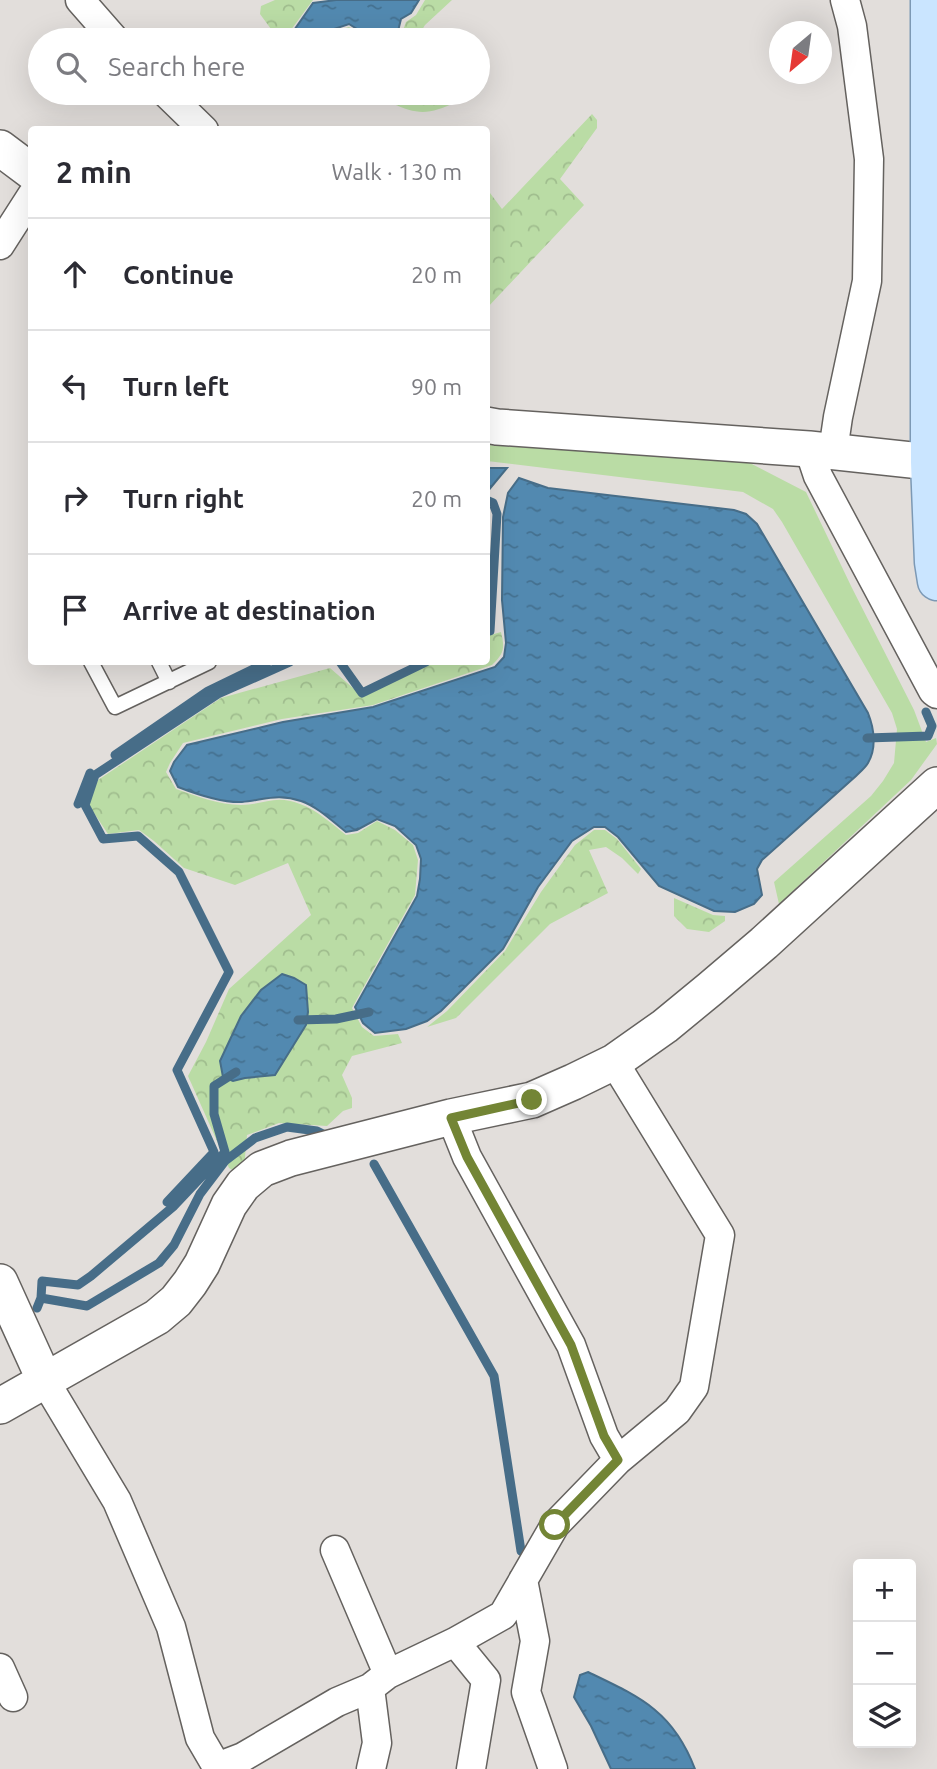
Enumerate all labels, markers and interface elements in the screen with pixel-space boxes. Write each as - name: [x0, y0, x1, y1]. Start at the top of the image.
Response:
- north arrow: [769, 21, 832, 84]
- search box: [28, 28, 490, 105]
- icon: search: [52, 48, 90, 86]
- text: Search here: [108, 52, 245, 81]
- text: 2 min: [56, 155, 132, 189]
- text: Walk · 130 m: [331, 159, 462, 184]
- icon: ahead: [56, 255, 94, 293]
- text: Continue: [123, 260, 234, 289]
- text: 20 m: [411, 262, 462, 287]
- icon: left: [56, 367, 94, 405]
- text: Turn left: [123, 372, 229, 401]
- text: 90 m: [411, 374, 462, 399]
- icon: right: [56, 479, 94, 517]
- text: Turn right: [123, 484, 244, 513]
- text: 20 m: [411, 486, 462, 511]
- icon: arrive: [56, 591, 94, 629]
- text: Arrive at destination: [123, 596, 376, 625]
- route end: [516, 1084, 547, 1115]
- route start: [539, 1509, 570, 1540]
- map controls: [853, 1559, 916, 1748]
- button: +: [853, 1559, 916, 1622]
- button: −: [853, 1622, 916, 1685]
- button: layers: [853, 1685, 916, 1748]

